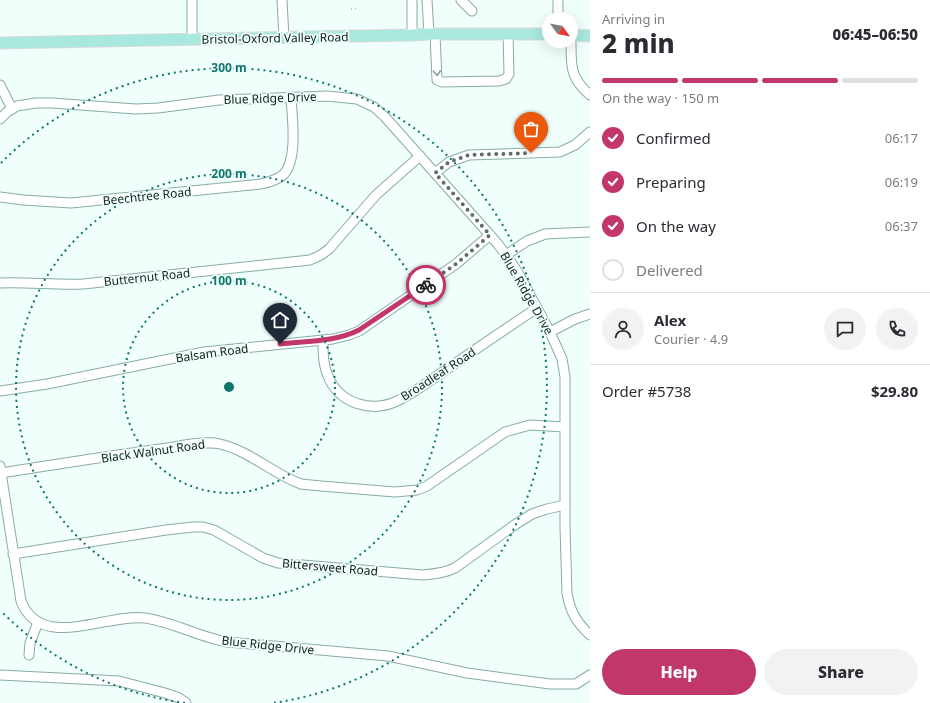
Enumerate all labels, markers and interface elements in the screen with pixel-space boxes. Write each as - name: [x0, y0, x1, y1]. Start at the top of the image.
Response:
- text: Arriving in: [602, 10, 665, 28]
- north arrow: [542, 12, 578, 48]
- map controls: [542, 12, 578, 48]
- text: 06:45–06:50: [833, 24, 918, 44]
- text: 2 min: [602, 25, 675, 61]
- street label: Bristol-Oxford Valley Road: [201, 28, 349, 48]
- text: 300 m: [211, 59, 247, 76]
- one-way arrow: [433, 70, 441, 76]
- street label: Blue Ridge Drive: [223, 88, 317, 108]
- text: On the way · 150 m: [602, 89, 719, 107]
- pin: [514, 112, 548, 153]
- icon: bag: [520, 118, 542, 140]
- icon: check: [602, 127, 624, 149]
- text: Confirmed: [636, 128, 711, 148]
- text: 06:17: [885, 129, 918, 147]
- text: 200 m: [211, 165, 247, 182]
- icon: check: [602, 171, 624, 193]
- text: Preparing: [636, 172, 706, 192]
- text: 06:19: [885, 173, 918, 191]
- street label: Beechtree Road: [102, 183, 192, 209]
- icon: check: [602, 215, 624, 237]
- text: On the way: [636, 216, 716, 236]
- text: 06:37: [885, 217, 918, 235]
- street label: Blue Ridge Drive: [496, 248, 558, 338]
- text: Delivered: [636, 260, 703, 280]
- street label: Butternut Road: [103, 264, 191, 290]
- courier: [406, 265, 446, 305]
- text: 100 m: [211, 272, 247, 289]
- icon: bike: [415, 274, 437, 296]
- pin: [263, 303, 297, 344]
- button: person: [602, 308, 644, 350]
- button: chat: [824, 308, 866, 350]
- button: phone: [876, 308, 918, 350]
- icon: home: [269, 309, 291, 331]
- text: Alex: [654, 310, 686, 330]
- text: Courier · 4.9: [654, 330, 728, 348]
- street label: Balsam Road: [175, 339, 249, 367]
- street label: Broadleaf Road: [397, 343, 479, 405]
- centre of rings: [222, 380, 236, 394]
- text: Order #5738: [602, 381, 691, 401]
- text: $29.80: [871, 381, 918, 401]
- street label: Black Walnut Road: [100, 435, 206, 467]
- street label: Bittersweet Road: [281, 554, 379, 580]
- street label: Blue Ridge Drive: [221, 632, 315, 658]
- button: Help: [602, 649, 756, 695]
- button: Share: [764, 649, 918, 695]

